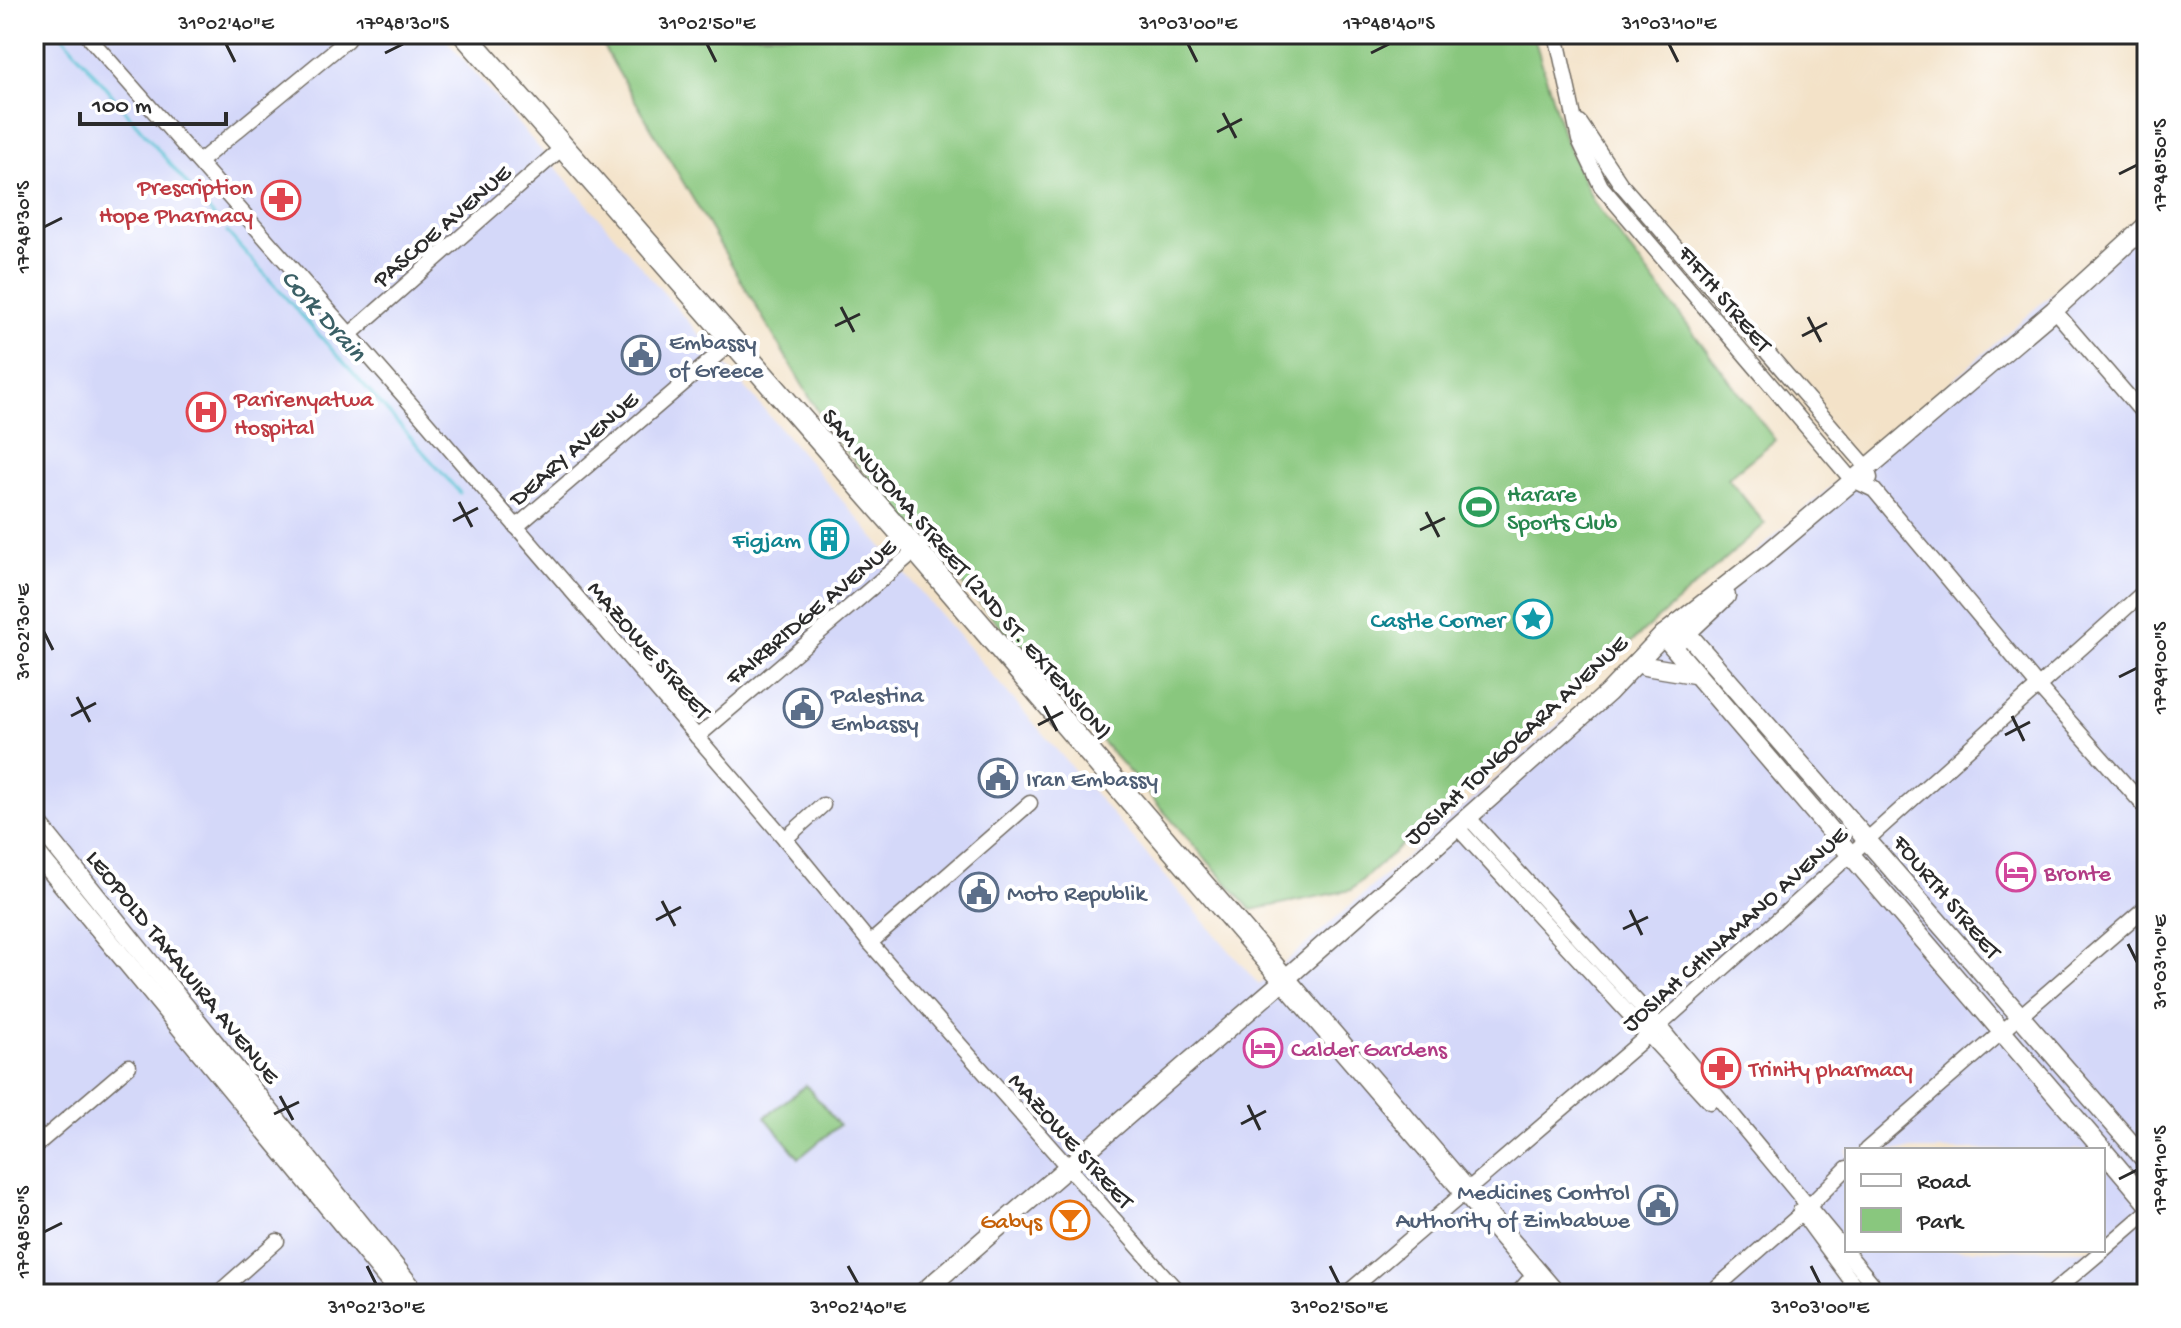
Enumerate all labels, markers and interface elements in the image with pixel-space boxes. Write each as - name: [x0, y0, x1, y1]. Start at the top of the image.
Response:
- text: 31°02'40"E: [177, 14, 275, 37]
- text: 17°48'30"S: [356, 14, 450, 37]
- text: 31°02'50"E: [658, 14, 757, 37]
- text: 31°03'00"E: [1138, 14, 1238, 37]
- text: 17°48'40"S: [1342, 14, 1435, 37]
- text: 31°03'10"E: [1621, 14, 1718, 37]
- scale bar: [80, 76, 226, 126]
- text: 100 m: [91, 93, 152, 122]
- text: 17°48'50"S: [2151, 118, 2174, 212]
- street label: PASCOE AVENUE: [368, 159, 519, 296]
- place label: Prescription Hope Pharmacy: [99, 175, 254, 232]
- pharmacy icon: Prescription Hope Pharmacy: [260, 179, 302, 221]
- text: 17°48'30"S: [14, 180, 37, 274]
- street label: FIFTH STREET: [1669, 240, 1778, 361]
- water label: Cork Drain: [272, 265, 371, 370]
- place label: Embassy of Greece: [669, 330, 764, 387]
- public building icon: Embassy of Greece: [620, 334, 662, 376]
- street label: DEARY AVENUE: [503, 386, 646, 516]
- place label: Parirenyatwa Hospital: [233, 387, 374, 444]
- hospital icon: Parirenyatwa Hospital: [185, 391, 227, 433]
- street label: SAM NUJOMA STREET (2ND ST. EXTENSION): [814, 404, 1117, 747]
- place label: Harare Sports Club: [1507, 482, 1618, 539]
- sports icon: Harare Sports Club: [1458, 486, 1500, 528]
- building icon: Figjam: [808, 518, 850, 560]
- place label: Figjam: [732, 528, 801, 557]
- street label: FAIRBRIDGE AVENUE: [720, 533, 904, 694]
- street label: MAZOWE STREET: [579, 576, 717, 728]
- text: 31°02'30"E: [14, 582, 37, 681]
- place icon: Castle Corner: [1512, 598, 1554, 640]
- place label: Castle Corner: [1370, 608, 1507, 637]
- text: 17°49'00"S: [2151, 621, 2174, 715]
- street label: JOSIAH TONGOGARA AVENUE: [1400, 630, 1636, 853]
- place label: Palestina Embassy: [830, 683, 924, 740]
- public building icon: Palestina Embassy: [782, 687, 824, 729]
- public building icon: Iran Embassy: [977, 757, 1019, 799]
- place label: Iran Embassy: [1026, 767, 1158, 796]
- street label: JOSIAH CHINAMANO AVENUE: [1618, 821, 1856, 1040]
- street label: FOURTH STREET: [1884, 829, 2007, 968]
- street label: LEOPOLD TAKAWIRA AVENUE: [78, 846, 285, 1092]
- hotel icon: Bronte: [1995, 851, 2037, 893]
- place label: Bronte: [2043, 861, 2111, 890]
- public building icon: Moto Republik: [958, 871, 1000, 913]
- place label: Moto Republik: [1007, 881, 1148, 910]
- text: 31°03'10"E: [2151, 913, 2174, 1010]
- hotel icon: Calder Gardens: [1242, 1027, 1284, 1069]
- place label: Calder Gardens: [1291, 1037, 1448, 1066]
- pharmacy icon: Trinity pharmacy: [1700, 1047, 1742, 1089]
- place label: Trinity pharmacy: [1747, 1057, 1913, 1086]
- street label: MAZOWE STREET: [1000, 1068, 1140, 1218]
- text: 17°49'10"S: [2151, 1125, 2174, 1216]
- legend: [1845, 1148, 2105, 1252]
- text: Road: [1917, 1169, 1971, 1198]
- place label: Medicines Control Authority of Zimbabwe: [1396, 1180, 1631, 1237]
- public building icon: Medicines Control Authority of Zimbabwe: [1637, 1184, 1679, 1226]
- text: 17°48'50"S: [14, 1185, 37, 1279]
- bar icon: Gabys: [1049, 1199, 1091, 1241]
- place label: Gabys: [980, 1209, 1043, 1238]
- text: Park: [1916, 1209, 1965, 1238]
- text: 31°02'30"E: [327, 1298, 426, 1321]
- text: 31°02'40"E: [809, 1298, 907, 1321]
- text: 31°02'50"E: [1290, 1298, 1389, 1321]
- text: 31°03'00"E: [1770, 1298, 1870, 1321]

